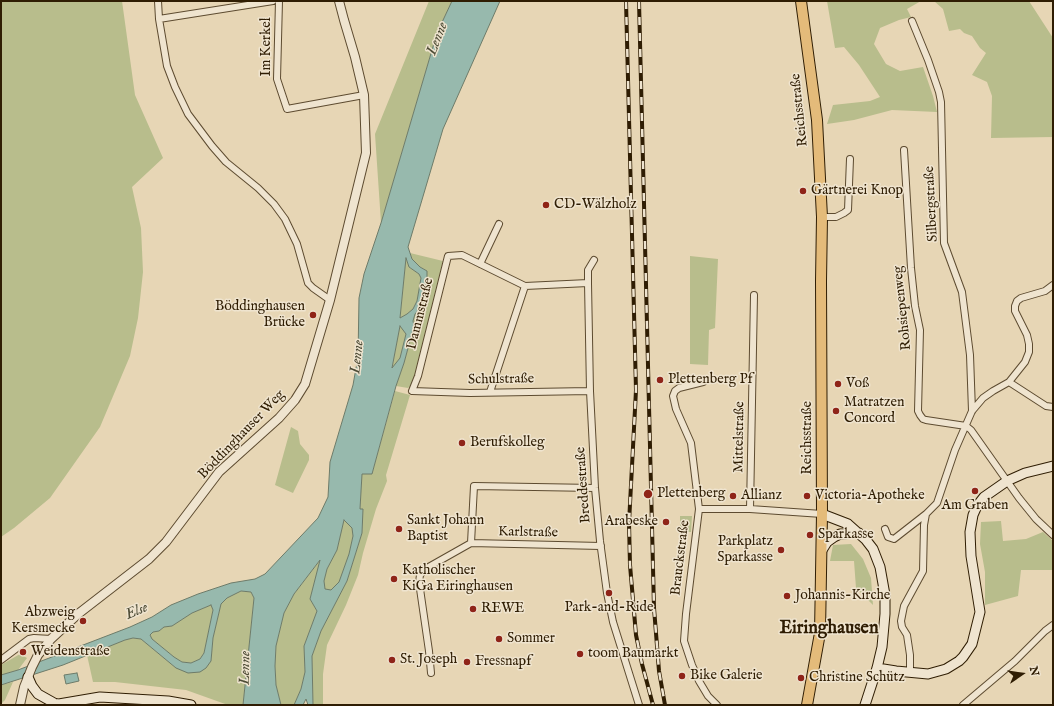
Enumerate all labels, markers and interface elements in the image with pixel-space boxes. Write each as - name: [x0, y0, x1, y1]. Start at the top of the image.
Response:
- street label: Im Kerkel: [259, 17, 275, 77]
- water label: Lenne: [424, 20, 452, 58]
- street label: Reichsstraße: [788, 73, 812, 147]
- street label: Silbergstraße: [922, 166, 942, 242]
- place label: Gärtnerei Knop: [811, 183, 903, 199]
- marker: Gärtnerei Knop: [798, 186, 808, 196]
- place label: CD-Wälzholz: [554, 197, 637, 213]
- marker: CD-Wälzholz: [541, 200, 551, 210]
- street label: Rohsiepenweg: [890, 265, 916, 351]
- street label: Dammstraße: [404, 276, 438, 352]
- place label: Böddinghausen Brücke: [215, 299, 305, 332]
- marker: Böddinghausen Brücke: [308, 310, 318, 320]
- water label: Lenne: [347, 339, 369, 375]
- street label: Schulstraße: [468, 371, 534, 389]
- place label: Plettenberg Pf: [668, 372, 753, 388]
- marker: Plettenberg Pf: [655, 375, 665, 385]
- place label: Voß: [846, 376, 869, 392]
- marker: Voß: [833, 379, 843, 389]
- street label: Böddinghauser Weg: [195, 387, 289, 483]
- place label: Matratzen Concord: [844, 395, 904, 428]
- street label: Mittelstraße: [731, 401, 749, 473]
- street label: Reichsstraße: [800, 401, 816, 475]
- marker: Matratzen Concord: [831, 406, 841, 416]
- place label: Berufskolleg: [470, 435, 545, 451]
- marker: Berufskolleg: [457, 438, 467, 448]
- street label: Breddestraße: [573, 446, 595, 524]
- place label: Plettenberg: [657, 486, 725, 502]
- marker: Am Graben: [970, 486, 980, 496]
- marker: Plettenberg: [642, 488, 654, 500]
- place label: Allianz: [741, 488, 782, 504]
- place label: Victoria-Apotheke: [815, 488, 925, 504]
- marker: Allianz: [728, 491, 738, 501]
- marker: Victoria-Apotheke: [802, 491, 812, 501]
- place label: Am Graben: [941, 498, 1009, 514]
- place label: Sankt Johann Baptist: [407, 513, 484, 546]
- place label: Arabeske: [605, 514, 658, 530]
- marker: Arabeske: [661, 517, 671, 527]
- street label: Brauckstraße: [668, 519, 694, 597]
- marker: Sankt Johann Baptist: [394, 524, 404, 534]
- street label: Karlstraße: [498, 524, 558, 542]
- place label: Sparkasse: [818, 527, 874, 543]
- marker: Sparkasse: [805, 530, 815, 540]
- place label: Parkplatz Sparkasse: [717, 534, 773, 566]
- marker: Parkplatz Sparkasse: [776, 545, 786, 555]
- place label: Katholischer KiGa Eiringhausen: [402, 563, 513, 596]
- marker: Katholischer KiGa Eiringhausen: [389, 574, 399, 584]
- marker: Park-and-Ride: [604, 588, 614, 598]
- place label: Johannis-Kirche: [795, 588, 890, 604]
- marker: Johannis-Kirche: [782, 591, 792, 601]
- water label: Else: [123, 599, 151, 625]
- place label: Park-and-Ride: [565, 600, 653, 616]
- place label: REWE: [481, 601, 524, 617]
- marker: REWE: [468, 604, 478, 614]
- place label: Abzweig Kersmecke: [11, 605, 75, 638]
- marker: Abzweig Kersmecke: [78, 616, 88, 626]
- district label: Eiringhausen: [780, 618, 878, 640]
- place label: Sommer: [507, 631, 555, 647]
- marker: Sommer: [494, 634, 504, 644]
- place label: Weidenstraße: [31, 644, 110, 660]
- place label: toom Baumarkt: [588, 646, 679, 662]
- marker: Weidenstraße: [18, 647, 28, 657]
- marker: toom Baumarkt: [575, 649, 585, 659]
- water label: Lenne: [237, 651, 255, 685]
- place label: St. Joseph: [400, 652, 457, 668]
- place label: Fressnapf: [475, 654, 531, 670]
- north arrow: [1002, 654, 1042, 694]
- marker: St. Joseph: [387, 655, 397, 665]
- marker: Fressnapf: [462, 657, 472, 667]
- text: N: [1026, 665, 1042, 678]
- place label: Bike Galerie: [690, 668, 763, 684]
- place label: Christine Schütz: [809, 670, 905, 686]
- marker: Bike Galerie: [677, 671, 687, 681]
- marker: Christine Schütz: [796, 673, 806, 683]

